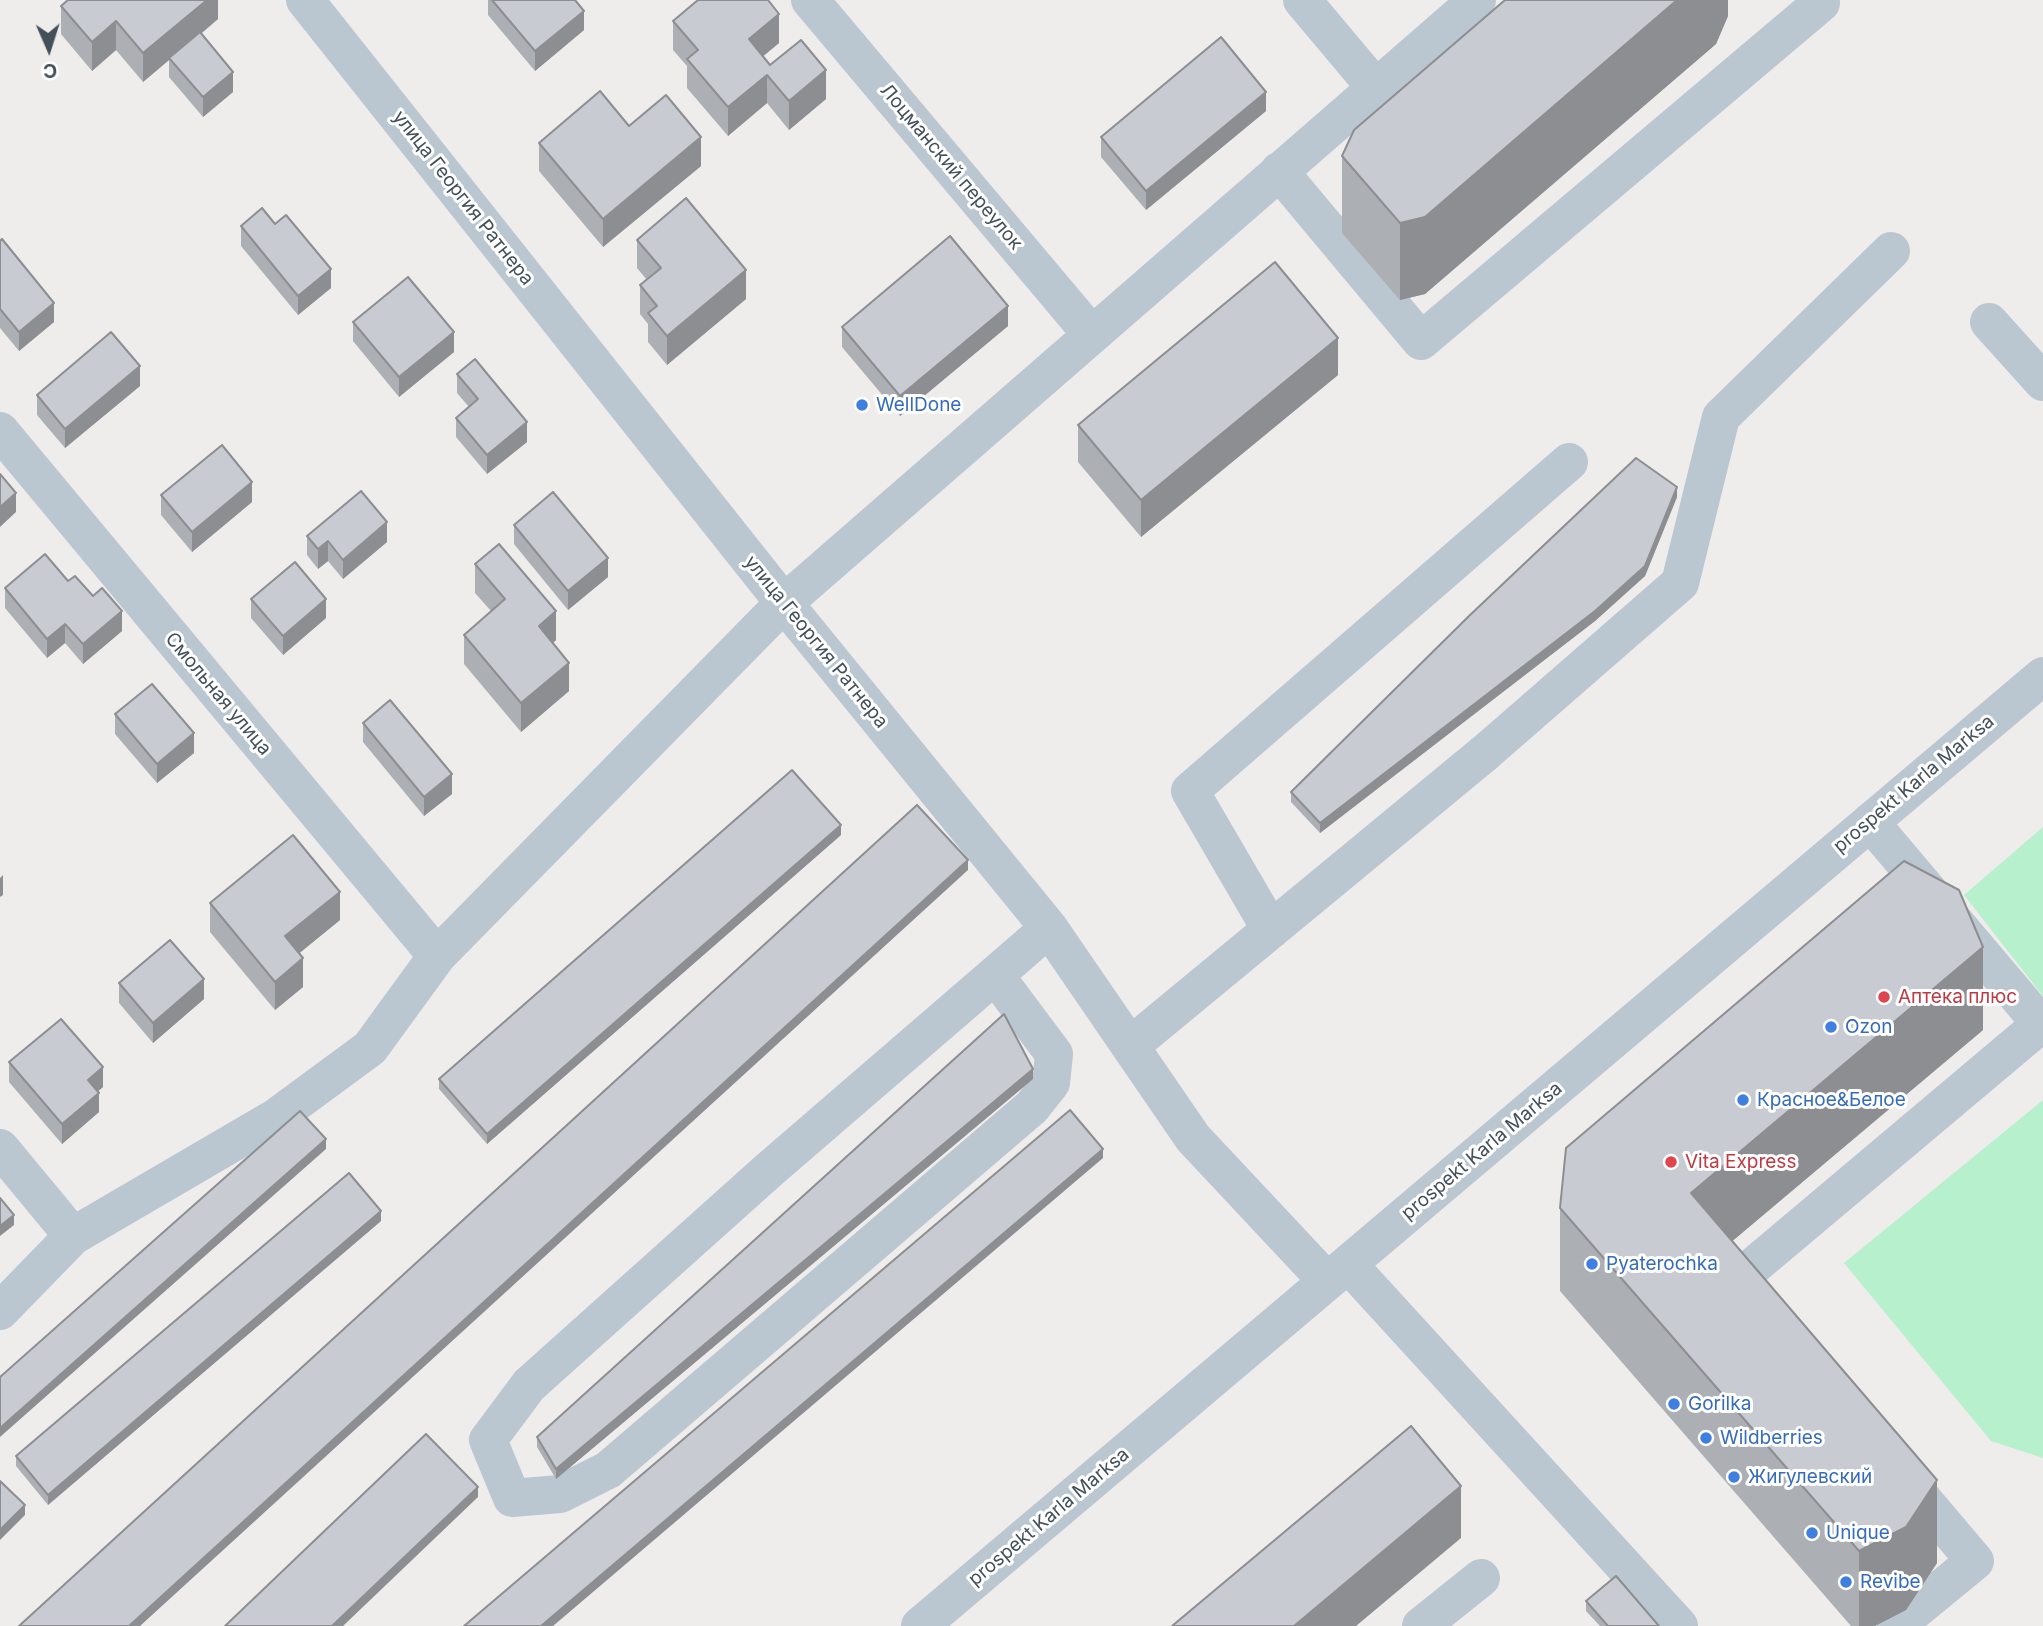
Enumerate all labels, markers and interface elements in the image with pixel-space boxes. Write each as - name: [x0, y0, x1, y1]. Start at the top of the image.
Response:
- north arrow: [14, 14, 84, 84]
- text: С: [43, 59, 58, 82]
- street label: Лоцманский переулок: [875, 79, 1027, 255]
- street label: улица Георгия Ратнера: [388, 106, 538, 290]
- place label: WellDone: [876, 394, 961, 416]
- marker: WellDone: [854, 397, 870, 413]
- street label: улица Георгия Ратнера: [739, 551, 893, 733]
- street label: Смольная улица: [160, 628, 276, 760]
- street label: prospekt Karla Marksa: [1829, 710, 1999, 858]
- place label: Аптека плюс: [1898, 986, 2017, 1008]
- marker: Аптека плюс: [1876, 989, 1892, 1005]
- place label: Ozon: [1845, 1016, 1892, 1038]
- marker: Ozon: [1823, 1019, 1839, 1035]
- street label: prospekt Karla Marksa: [1397, 1077, 1567, 1225]
- place label: Красное&Белое: [1757, 1089, 1906, 1111]
- marker: Красное&Белое: [1735, 1092, 1751, 1108]
- place label: Vita Express: [1685, 1151, 1796, 1173]
- marker: Vita Express: [1663, 1154, 1679, 1170]
- place label: Pyaterochka: [1606, 1253, 1718, 1275]
- marker: Pyaterochka: [1584, 1256, 1600, 1272]
- place label: Gorilka: [1688, 1393, 1751, 1415]
- marker: Gorilka: [1666, 1396, 1682, 1412]
- place label: Wildberries: [1720, 1427, 1823, 1449]
- marker: Wildberries: [1698, 1430, 1714, 1446]
- street label: prospekt Karla Marksa: [964, 1443, 1134, 1591]
- place label: Жигулевский: [1748, 1466, 1872, 1488]
- marker: Жигулевский: [1726, 1469, 1742, 1485]
- place label: Unique: [1826, 1522, 1890, 1544]
- marker: Unique: [1804, 1525, 1820, 1541]
- place label: Revibe: [1860, 1571, 1921, 1593]
- marker: Revibe: [1838, 1574, 1854, 1590]

